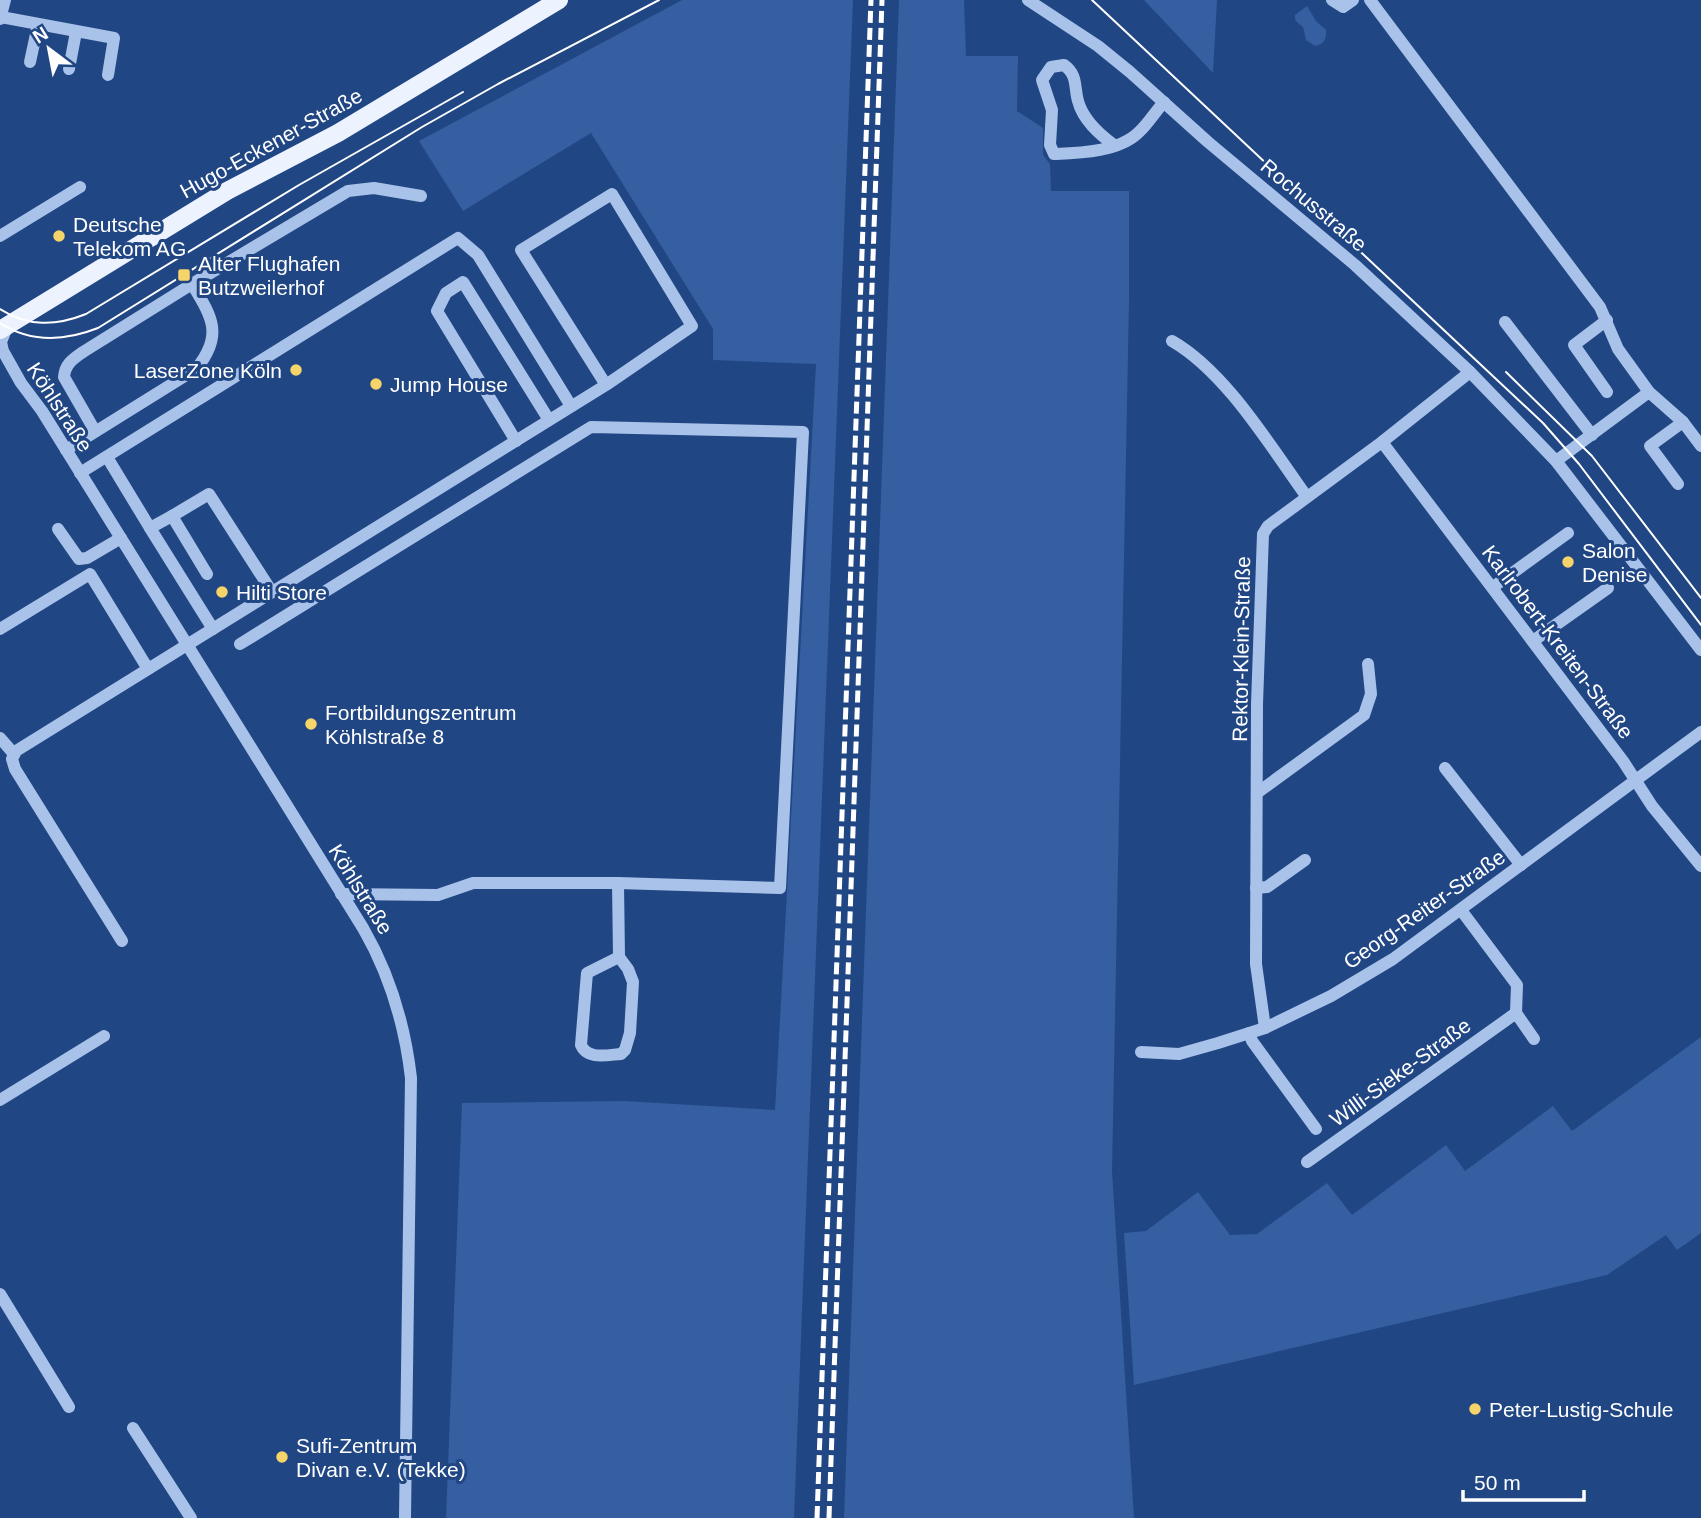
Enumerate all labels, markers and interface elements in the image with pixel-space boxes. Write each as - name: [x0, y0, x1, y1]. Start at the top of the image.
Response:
- north arrow: [14, 14, 84, 84]
- text: N: [29, 22, 52, 48]
- street label: Hugo-Eckener-Straße: [176, 83, 366, 203]
- street label: Rochusstraße: [1257, 154, 1371, 256]
- place label: Deutsche Telekom AG: [73, 213, 186, 260]
- marker: Deutsche Telekom AG: [51, 228, 67, 244]
- place label: Alter Flughafen Butzweilerhof: [198, 252, 340, 299]
- marker: Alter Flughafen Butzweilerhof: [176, 267, 192, 283]
- street label: Köhlstraße: [23, 358, 97, 456]
- place label: LaserZone Köln: [134, 359, 282, 382]
- marker: LaserZone Köln: [288, 362, 304, 378]
- place label: Jump House: [390, 373, 508, 396]
- marker: Jump House: [368, 376, 384, 392]
- place label: Salon Denise: [1582, 539, 1647, 586]
- street label: Karlrobert-Kreiten-Straße: [1478, 541, 1638, 743]
- marker: Salon Denise: [1560, 554, 1576, 570]
- street label: Rektor-Klein-Straße: [1228, 556, 1254, 742]
- place label: Hilti Store: [236, 581, 327, 604]
- marker: Hilti Store: [214, 584, 230, 600]
- place label: Fortbildungszentrum Köhlstraße 8: [325, 701, 516, 748]
- marker: Fortbildungszentrum Köhlstraße 8: [303, 716, 319, 732]
- street label: Köhlstraße: [324, 840, 398, 938]
- street label: Georg-Reiter-Straße: [1339, 845, 1509, 973]
- street label: Willi-Sieke-Straße: [1325, 1013, 1475, 1131]
- place label: Peter-Lustig-Schule: [1489, 1398, 1673, 1421]
- marker: Peter-Lustig-Schule: [1467, 1401, 1483, 1417]
- place label: Sufi-Zentrum Divan e.V. (Tekke): [296, 1434, 466, 1481]
- marker: Sufi-Zentrum Divan e.V. (Tekke): [274, 1449, 290, 1465]
- scale bar: [1463, 1458, 1584, 1502]
- text: 50 m: [1474, 1471, 1521, 1494]

